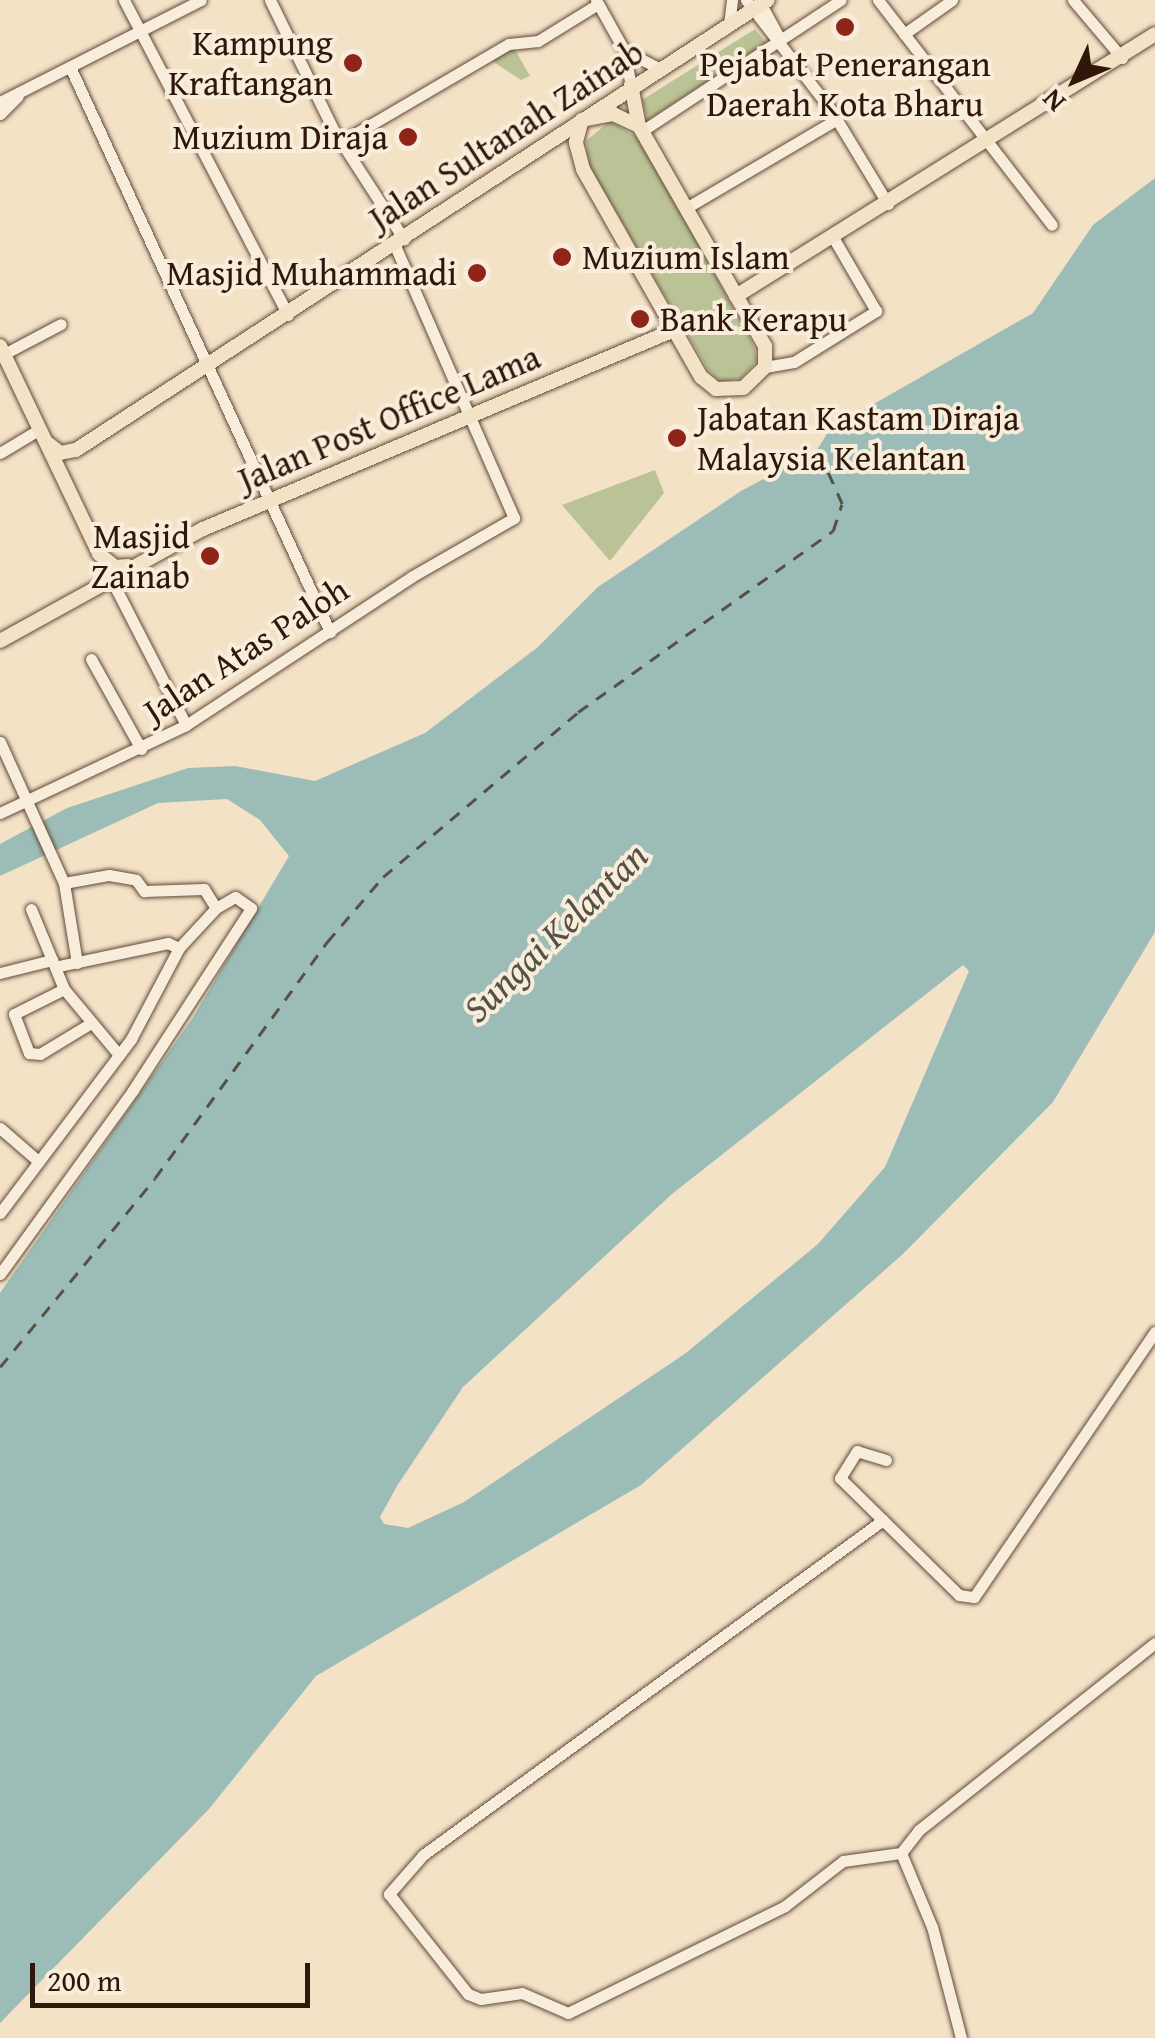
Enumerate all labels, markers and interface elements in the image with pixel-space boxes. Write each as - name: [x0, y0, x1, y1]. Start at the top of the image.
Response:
- marker: Pejabat Penerangan Daerah Kota Bharu: [834, 16, 856, 38]
- place label: Kampung Kraftangan: [168, 22, 333, 104]
- north arrow: [1025, 30, 1125, 130]
- street label: Jalan Sultanah Zainab: [361, 31, 651, 239]
- place label: Pejabat Penerangan Daerah Kota Bharu: [699, 43, 991, 125]
- marker: Kampung Kraftangan: [342, 52, 364, 74]
- text: N: [1032, 80, 1074, 122]
- place label: Muzium Diraja: [172, 116, 388, 158]
- marker: Muzium Diraja: [397, 126, 419, 148]
- place label: Muzium Islam: [582, 236, 790, 278]
- marker: Muzium Islam: [551, 246, 573, 268]
- place label: Masjid Muhammadi: [166, 252, 457, 294]
- marker: Masjid Muhammadi: [466, 262, 488, 284]
- place label: Bank Kerapu: [660, 298, 847, 340]
- marker: Bank Kerapu: [629, 308, 651, 330]
- street label: Jalan Post Office Lama: [232, 335, 546, 501]
- place label: Jabatan Kastam Diraja Malaysia Kelantan: [697, 397, 1019, 479]
- marker: Jabatan Kastam Diraja Malaysia Kelantan: [666, 427, 688, 449]
- place label: Masjid Zainab: [91, 515, 190, 597]
- marker: Masjid Zainab: [199, 545, 221, 567]
- street label: Jalan Atas Paloh: [136, 568, 356, 732]
- water label: Sungai Kelantan: [453, 833, 657, 1031]
- scale bar: [35, 1943, 315, 2005]
- text: 200 m: [47, 1958, 121, 2002]

